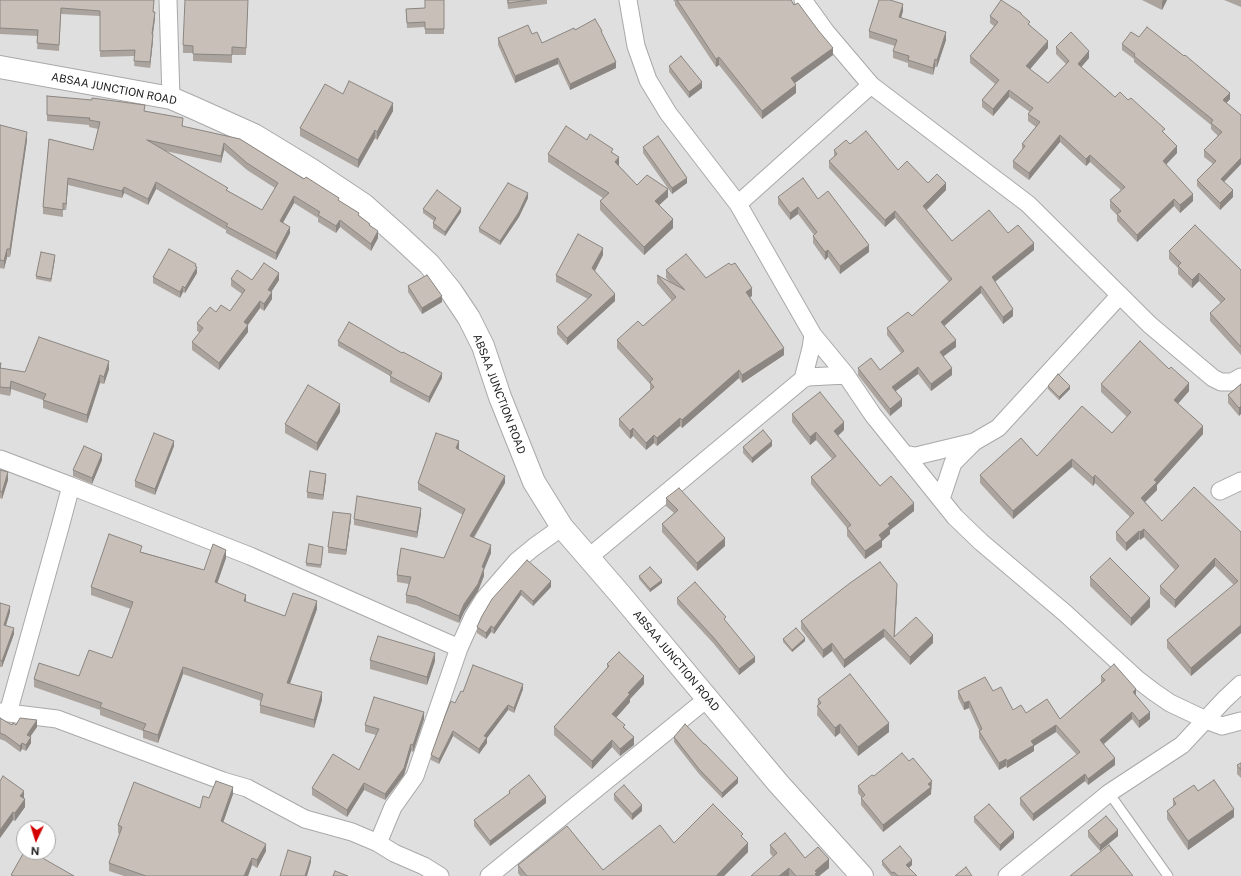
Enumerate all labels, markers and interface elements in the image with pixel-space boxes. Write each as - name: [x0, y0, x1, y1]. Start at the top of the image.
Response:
- street label: ABSAA JUNCTION ROAD: [50, 70, 178, 108]
- street label: ABSAA JUNCTION ROAD: [470, 332, 528, 456]
- street label: ABSAA JUNCTION ROAD: [630, 608, 722, 714]
- north arrow: [16, 820, 56, 860]
- text: N: [31, 845, 40, 857]

